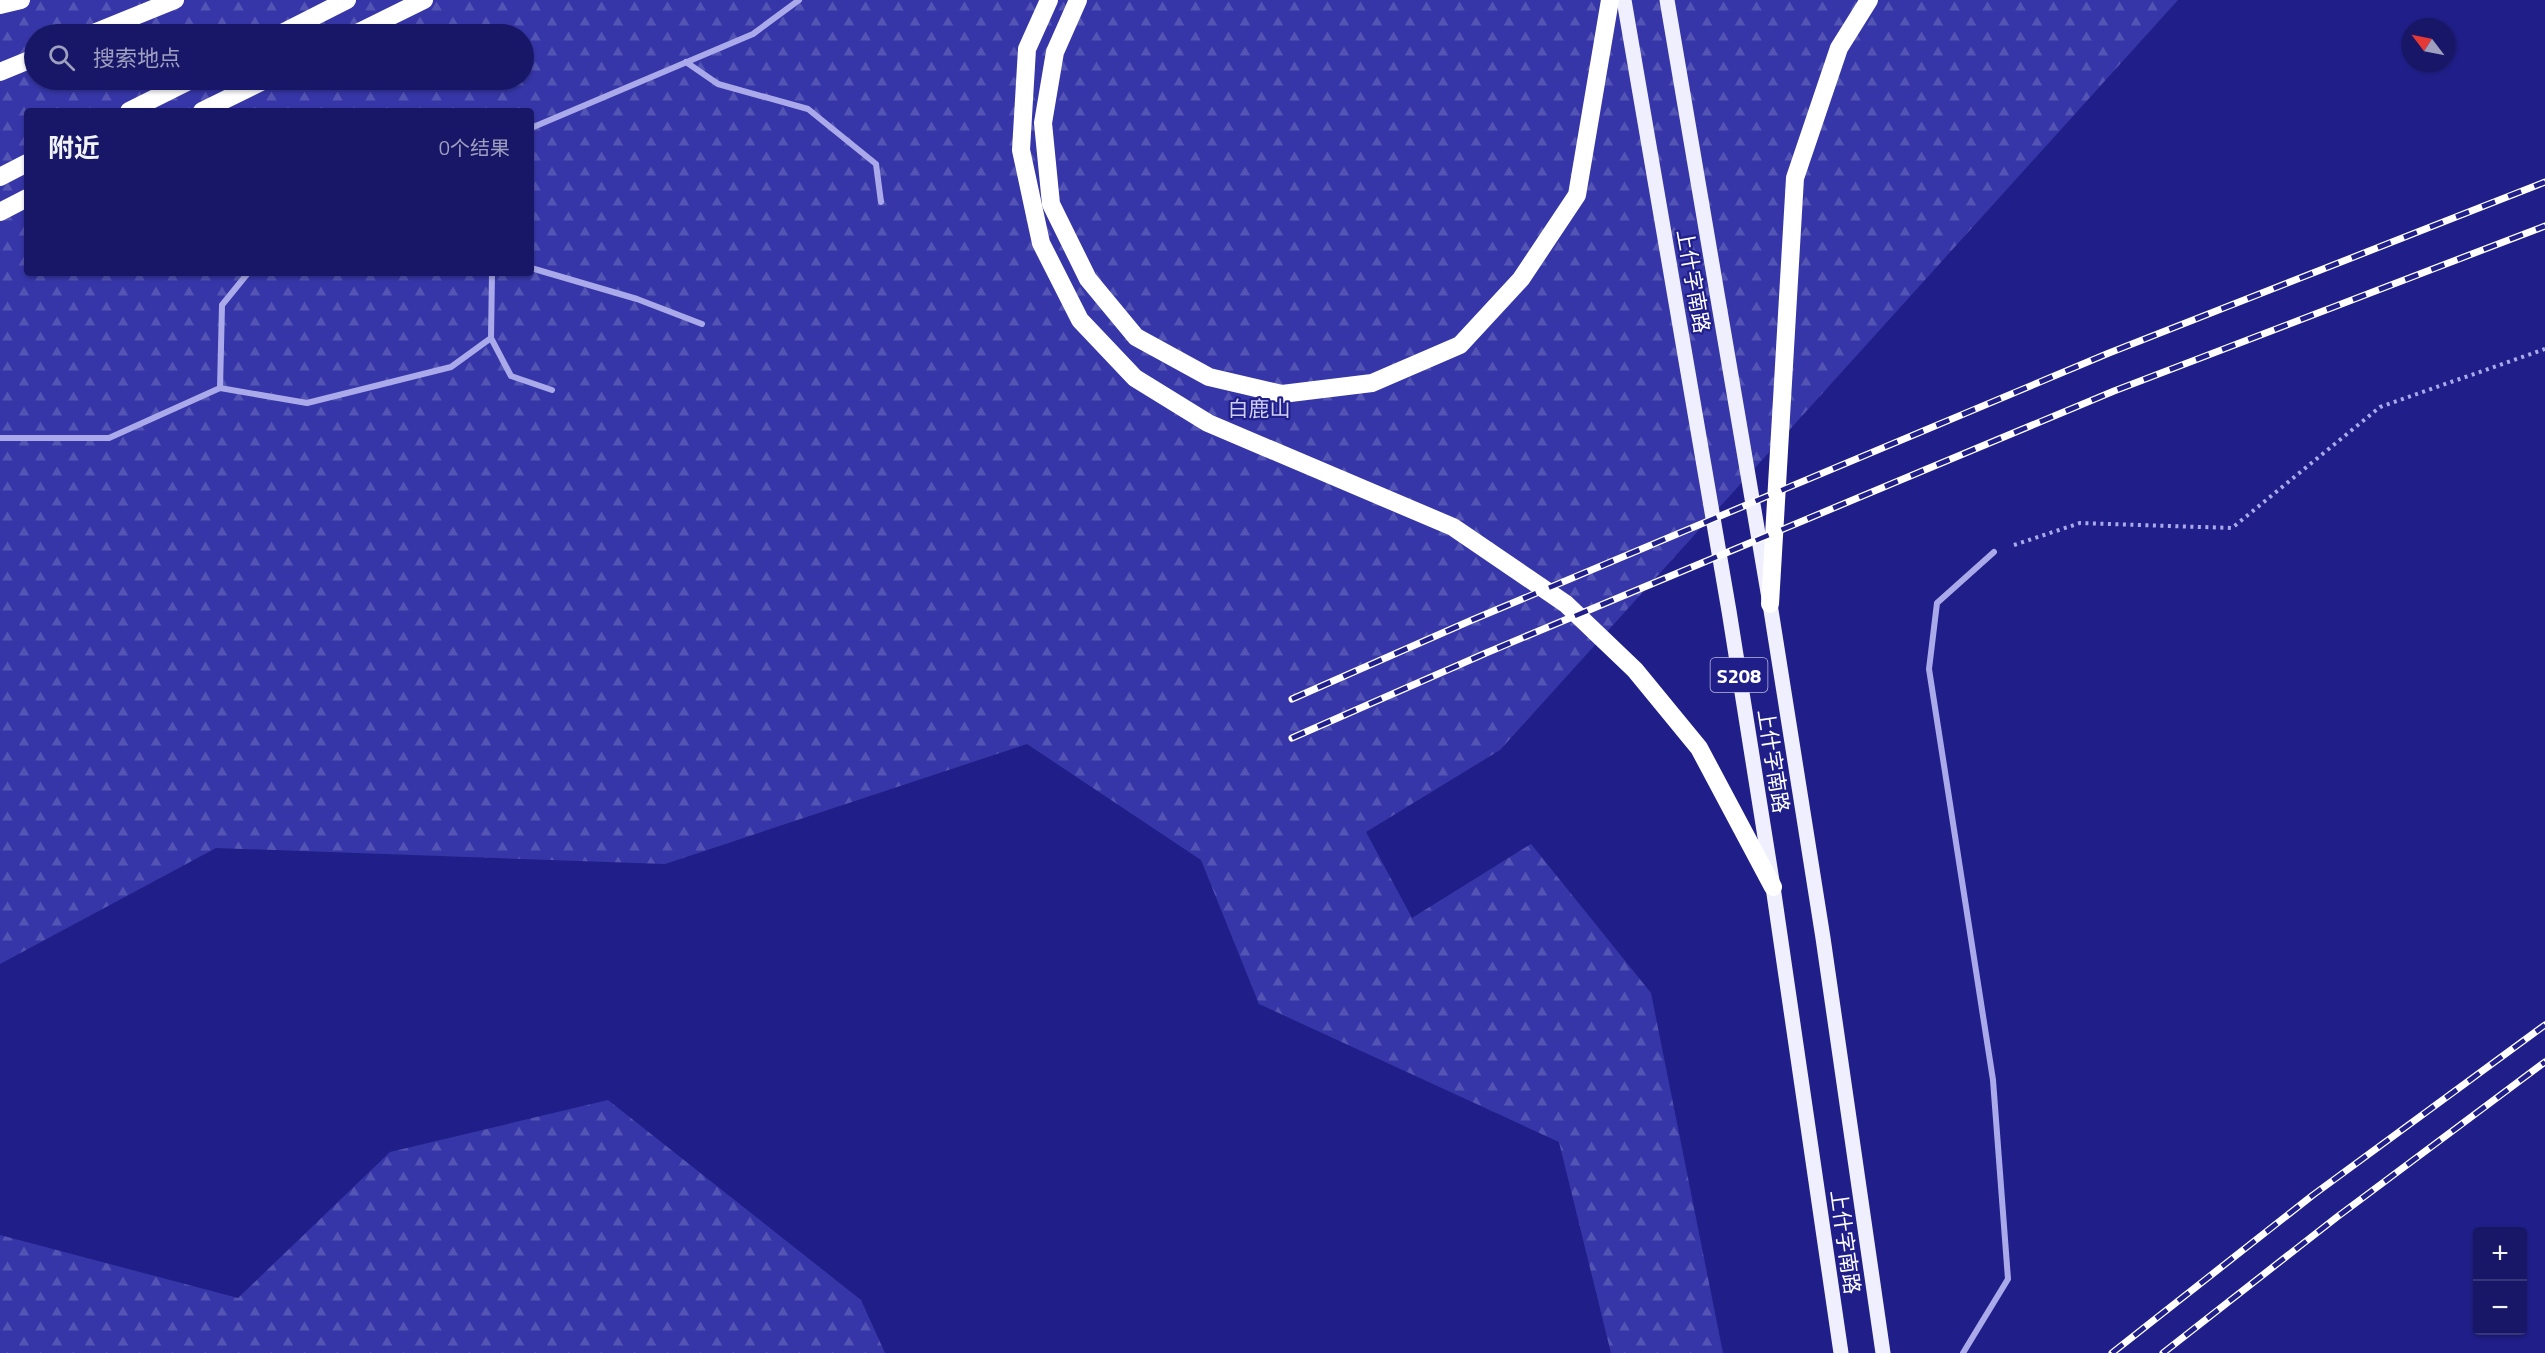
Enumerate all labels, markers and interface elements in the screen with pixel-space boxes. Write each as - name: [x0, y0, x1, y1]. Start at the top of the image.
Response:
- north arrow: [2401, 18, 2455, 72]
- search box: [24, 24, 534, 90]
- icon: search: [45, 41, 78, 74]
- text: 搜索地点: [93, 41, 181, 75]
- text: 附近: [48, 128, 100, 167]
- text: 0个结果: [439, 132, 510, 163]
- street label: 上什字南路: [1669, 227, 1719, 335]
- park label: 白鹿山: [1228, 392, 1291, 424]
- road number: S208: [1710, 658, 1768, 692]
- street label: 上什字南路: [1750, 707, 1798, 815]
- street label: 上什字南路: [1823, 1188, 1869, 1296]
- map controls: [2473, 1227, 2527, 1335]
- button: +: [2473, 1227, 2527, 1281]
- button: −: [2473, 1281, 2527, 1335]

